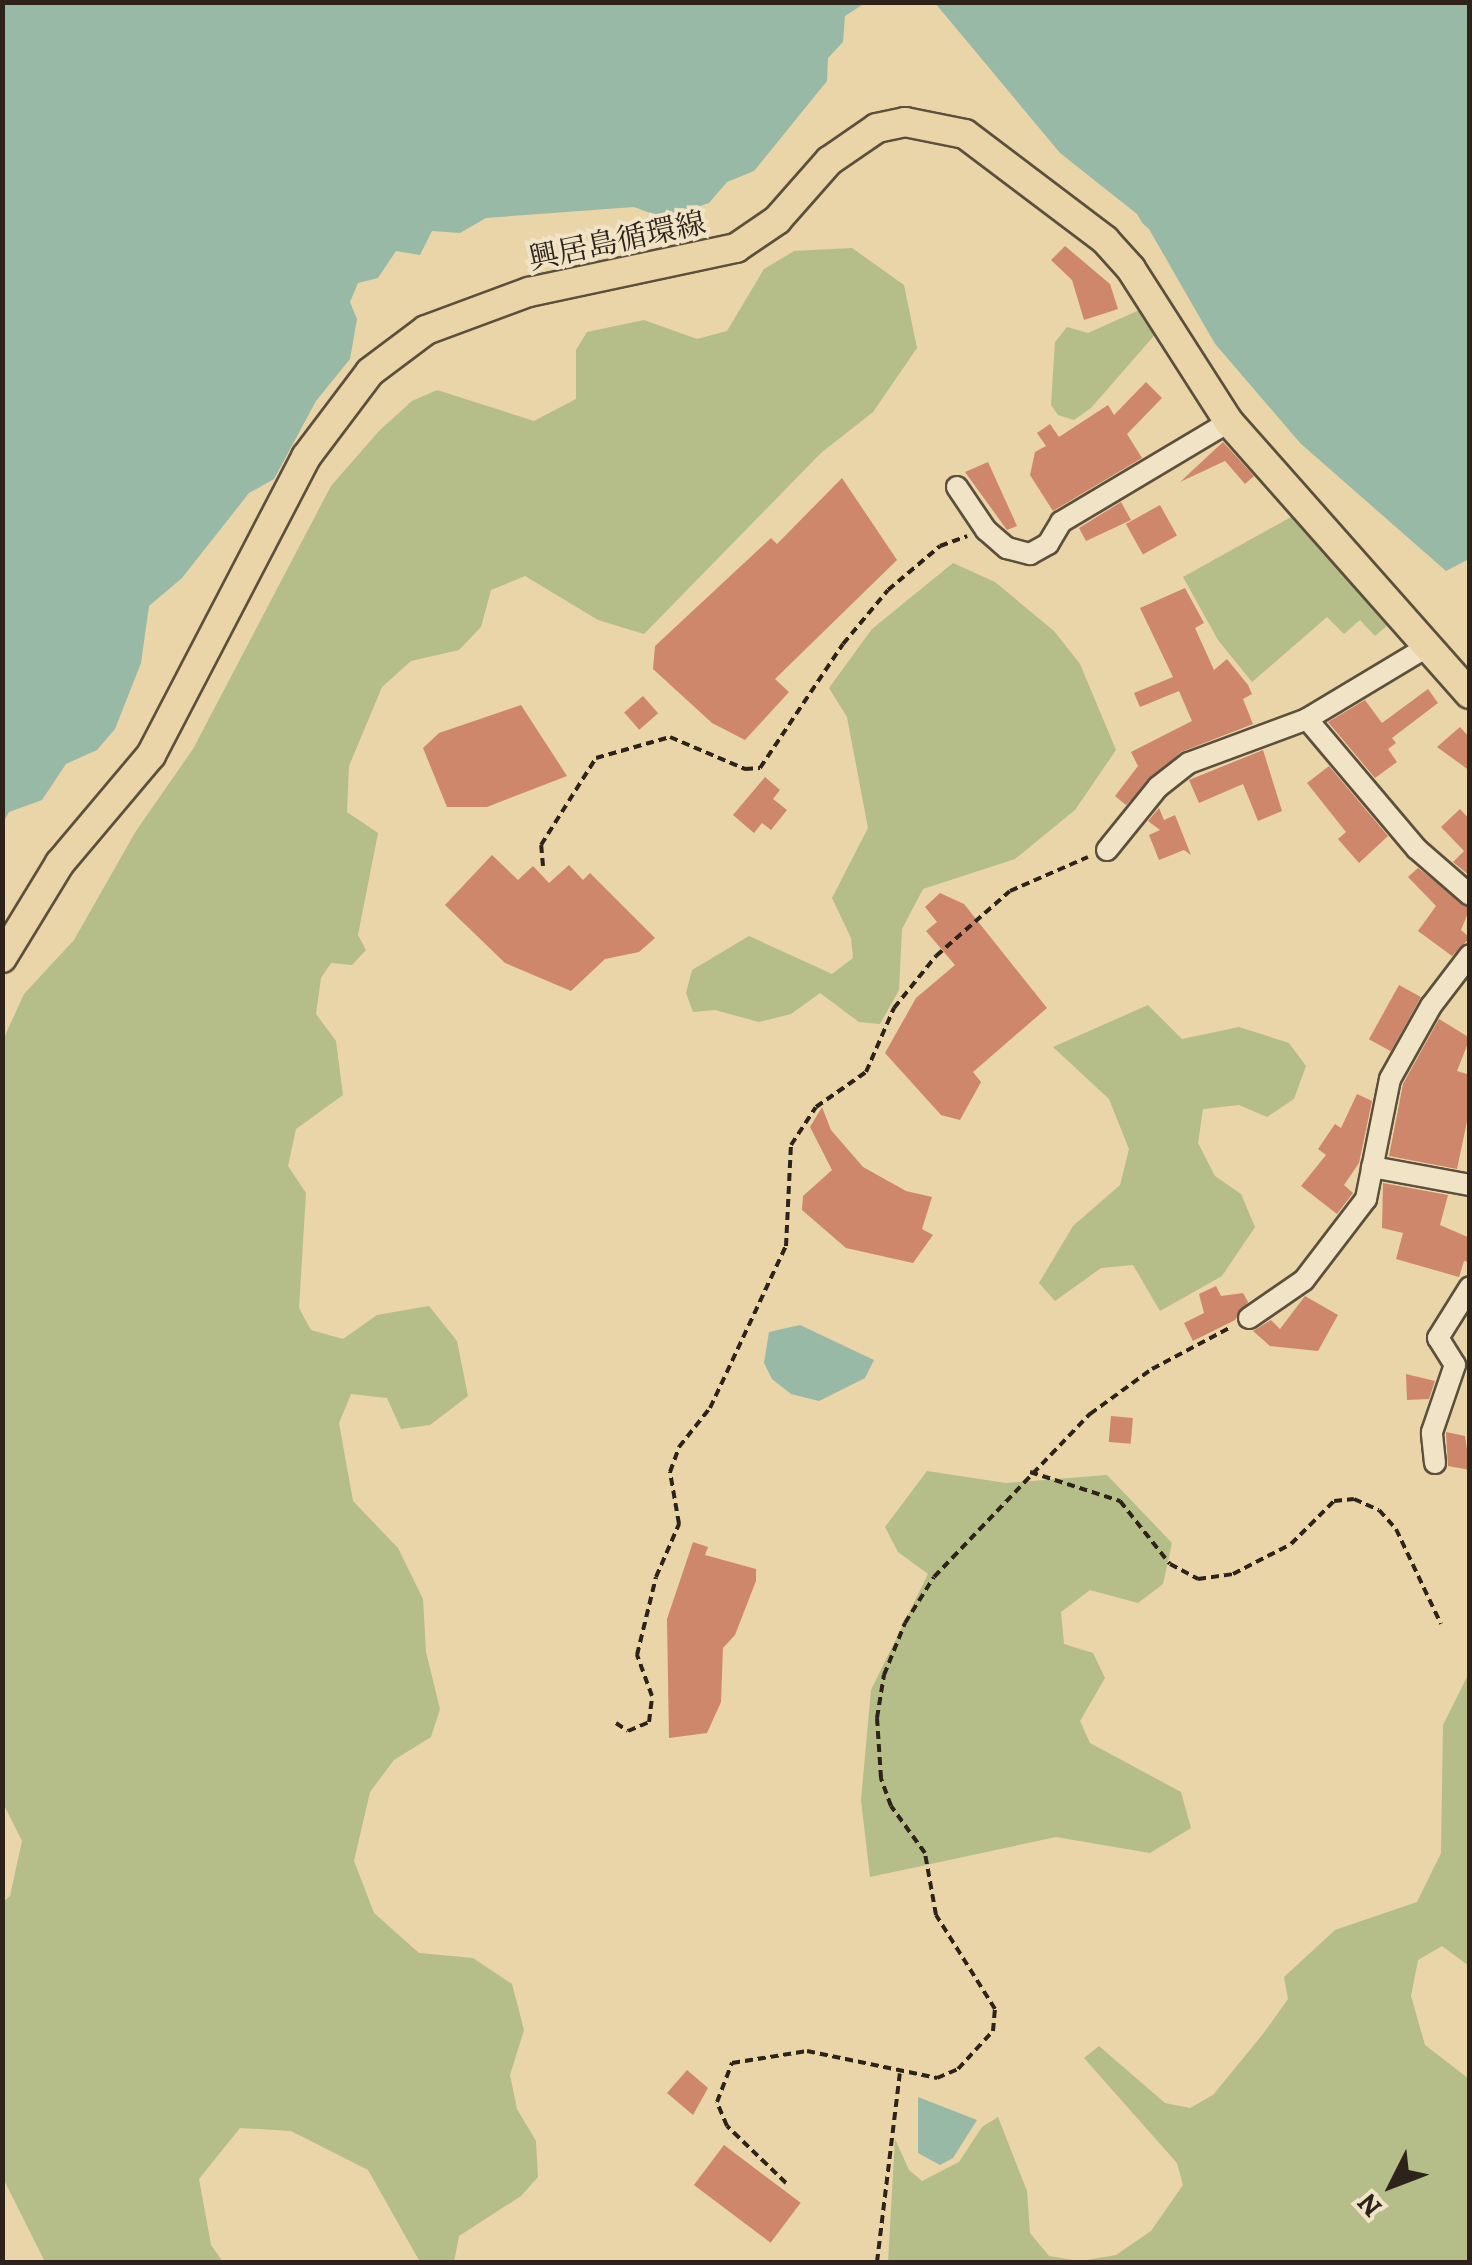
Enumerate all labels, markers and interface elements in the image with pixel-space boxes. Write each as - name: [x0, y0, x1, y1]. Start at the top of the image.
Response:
- street label: 興居島循環線: [525, 205, 709, 277]
- north arrow: [1342, 2135, 1442, 2235]
- text: N: [1349, 2185, 1391, 2225]

